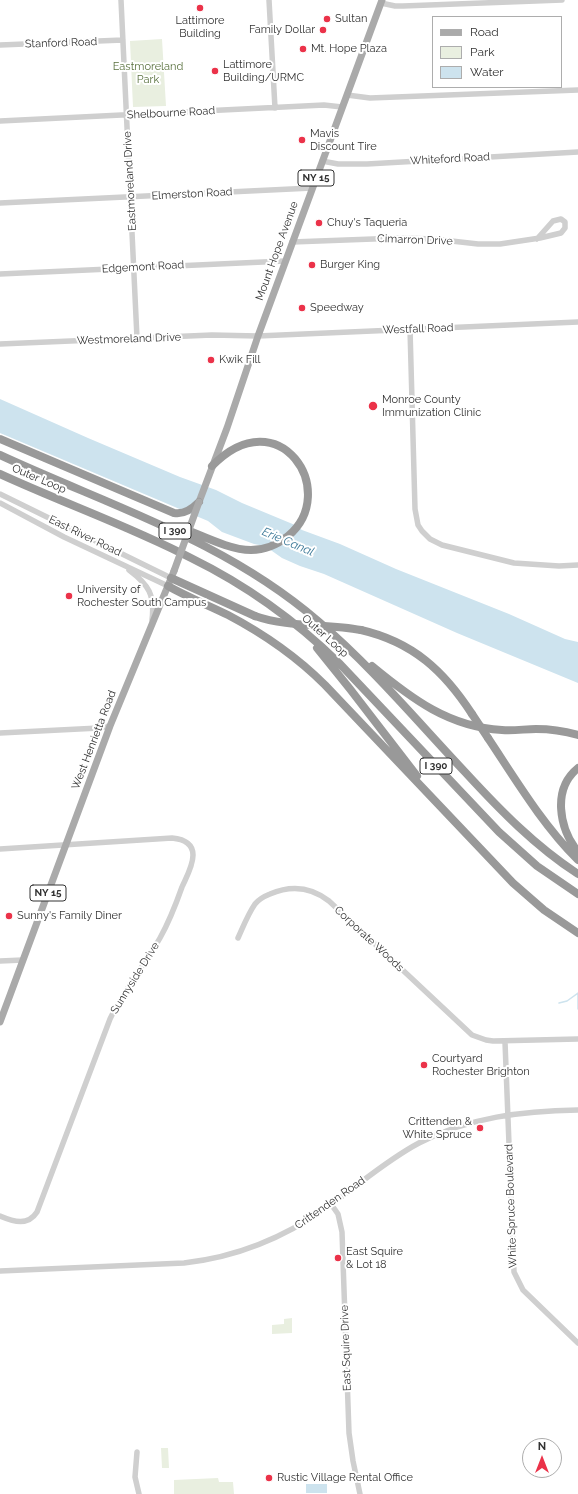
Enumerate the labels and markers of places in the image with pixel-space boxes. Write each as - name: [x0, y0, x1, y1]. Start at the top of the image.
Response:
- marker: Lattimore Building: [195, 3, 205, 13]
- place label: Sultan: [335, 12, 367, 26]
- place label: Lattimore Building: [176, 14, 224, 40]
- marker: Sultan: [322, 14, 332, 24]
- place label: Family Dollar: [249, 23, 315, 37]
- marker: Family Dollar: [318, 25, 328, 35]
- place label: Mt. Hope Plaza: [311, 42, 387, 56]
- marker: Mt. Hope Plaza: [298, 44, 308, 54]
- place label: Lattimore Building/URMC: [223, 58, 304, 84]
- marker: Lattimore Building/URMC: [210, 66, 220, 76]
- place label: Mavis Discount Tire: [310, 127, 377, 153]
- marker: Mavis Discount Tire: [297, 135, 307, 145]
- place label: Chuy's Taqueria: [327, 216, 407, 230]
- marker: Chuy's Taqueria: [314, 218, 324, 228]
- place label: Burger King: [320, 258, 380, 272]
- marker: Burger King: [307, 260, 317, 270]
- place label: Speedway: [310, 301, 364, 315]
- marker: Speedway: [297, 303, 307, 313]
- place label: Kwik Fill: [219, 353, 261, 367]
- marker: Kwik Fill: [206, 355, 216, 365]
- place label: Monroe County Immunization Clinic: [382, 393, 481, 419]
- marker: Monroe County Immunization Clinic: [367, 400, 379, 412]
- place label: University of Rochester South Campus: [77, 583, 206, 609]
- marker: University of Rochester South Campus: [64, 591, 74, 601]
- place label: Sunny's Family Diner: [17, 909, 122, 923]
- marker: Sunny's Family Diner: [4, 911, 14, 921]
- place label: Courtyard Rochester Brighton: [432, 1052, 530, 1078]
- marker: Courtyard Rochester Brighton: [419, 1060, 429, 1070]
- place label: Crittenden & White Spruce: [403, 1115, 472, 1141]
- marker: Crittenden & White Spruce: [475, 1123, 485, 1133]
- place label: East Squire & Lot 18: [346, 1245, 403, 1271]
- marker: East Squire & Lot 18: [333, 1253, 343, 1263]
- place label: Rustic Village Rental Office: [277, 1471, 413, 1485]
- marker: Rustic Village Rental Office: [264, 1473, 274, 1483]

